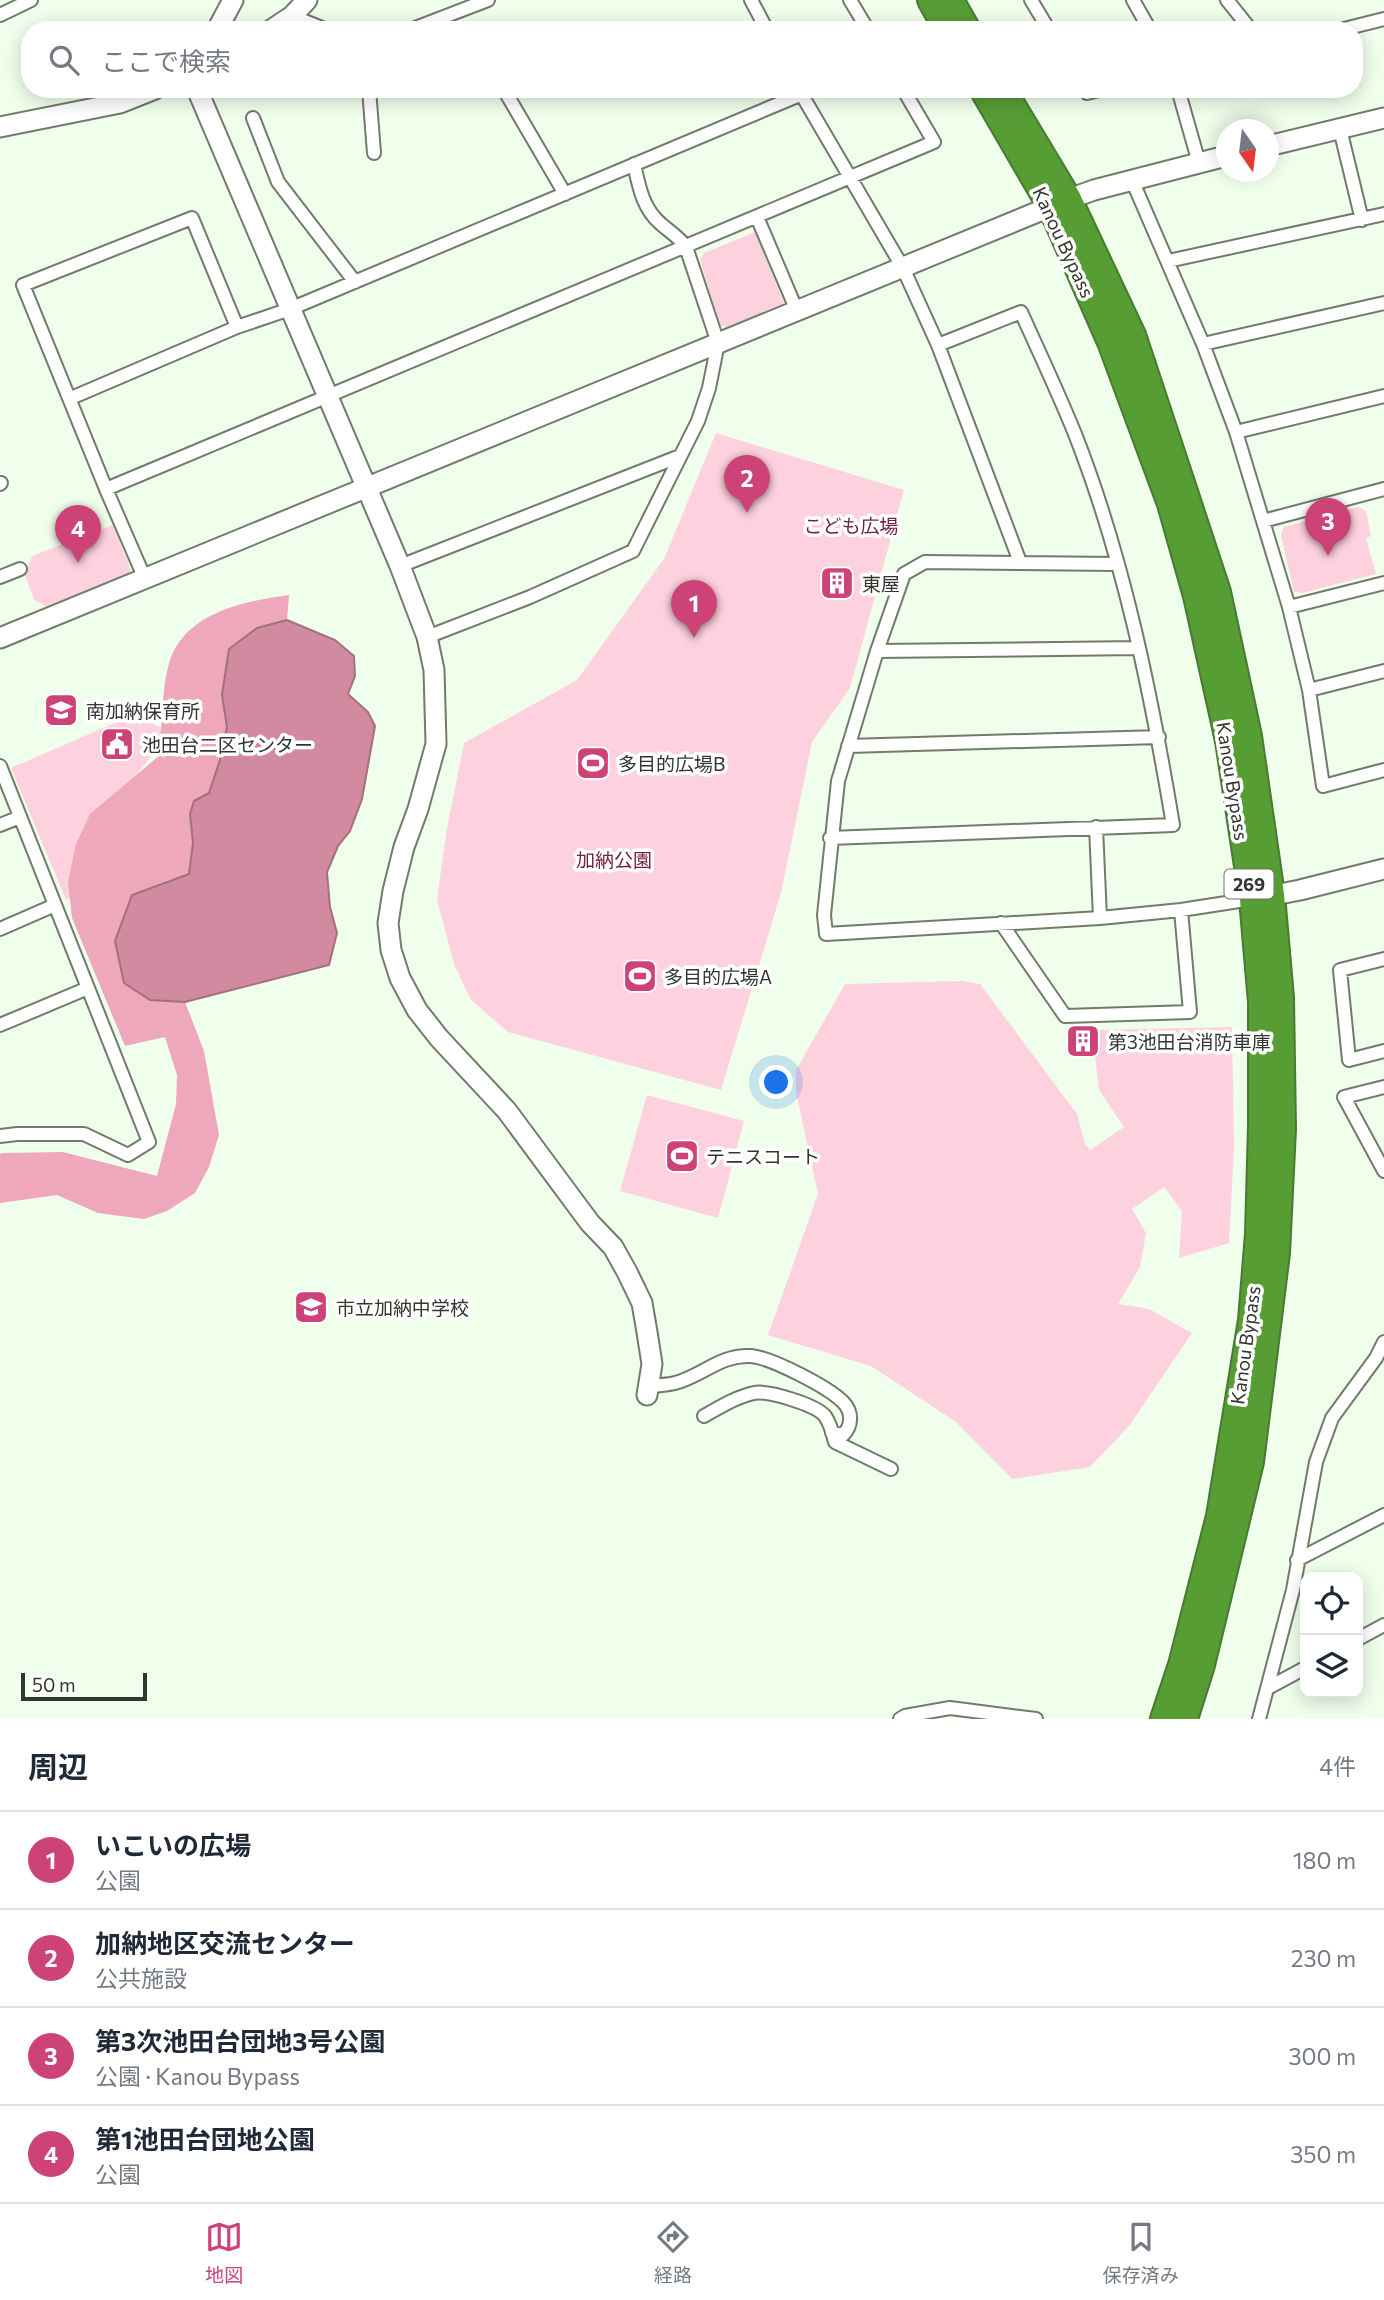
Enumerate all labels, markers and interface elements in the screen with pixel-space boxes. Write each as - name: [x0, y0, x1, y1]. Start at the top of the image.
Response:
- search box: [21, 21, 1363, 98]
- icon: search: [45, 41, 83, 79]
- text: ここで検索: [101, 45, 231, 76]
- north arrow: [1216, 119, 1279, 182]
- street label: Kanou Bypass: [1028, 183, 1100, 301]
- pin: 2: [724, 455, 770, 513]
- pin: 3: [1305, 498, 1351, 556]
- pin: 4: [55, 505, 101, 563]
- park label: こども広場: [803, 514, 899, 537]
- building icon: 東屋: [818, 564, 856, 602]
- place label: 東屋: [862, 572, 900, 595]
- pin: 1: [671, 580, 717, 638]
- school or university icon: 南加納保育所: [42, 691, 80, 729]
- place label: 南加納保育所: [86, 699, 200, 722]
- street label: Kanou Bypass: [1212, 720, 1254, 842]
- public building icon: 池田台二区センター: [98, 725, 136, 763]
- place label: 池田台二区センター: [142, 733, 313, 756]
- sports icon: 多目的広場B: [574, 744, 612, 782]
- place label: 多目的広場B: [618, 752, 725, 775]
- park label: 加納公園: [576, 848, 652, 871]
- road number: 269: [1224, 870, 1274, 898]
- sports icon: 多目的広場A: [621, 957, 659, 995]
- place label: 多目的広場A: [664, 965, 772, 988]
- building icon: 第3池田台消防車庫: [1064, 1022, 1102, 1060]
- place label: 第3池田台消防車庫: [1108, 1030, 1271, 1053]
- your location: [759, 1065, 793, 1099]
- sports icon: テニスコート: [663, 1137, 701, 1175]
- place label: テニスコート: [706, 1145, 820, 1168]
- street label: Kanou Bypass: [1225, 1284, 1265, 1406]
- school or university icon: 市立加納中学校: [292, 1288, 330, 1326]
- place label: 市立加納中学校: [336, 1296, 469, 1319]
- map controls: [1300, 1572, 1363, 1698]
- button: locate: [1300, 1572, 1363, 1635]
- button: layers: [1300, 1635, 1363, 1698]
- scale bar: [21, 1670, 147, 1702]
- text: 50 m: [32, 1673, 76, 1696]
- text: 周辺: [28, 1747, 88, 1784]
- text: 4件: [1319, 1752, 1356, 1780]
- text: いこいの広場: [95, 1829, 251, 1860]
- text: 1: [46, 1846, 56, 1874]
- text: 180 m: [1293, 1846, 1356, 1874]
- text: 公園: [95, 1866, 141, 1894]
- text: 加納地区交流センター: [95, 1927, 355, 1958]
- text: 2: [44, 1944, 58, 1972]
- text: 230 m: [1291, 1944, 1356, 1972]
- text: 公共施設: [95, 1964, 187, 1992]
- text: 第3次池田台団地3号公園: [95, 2025, 385, 2056]
- text: 3: [44, 2042, 58, 2070]
- text: 300 m: [1288, 2042, 1356, 2070]
- text: 公園 · Kanou Bypass: [95, 2062, 300, 2090]
- text: 第1池田台団地公園: [95, 2123, 315, 2154]
- text: 4: [44, 2140, 58, 2168]
- text: 350 m: [1290, 2140, 1356, 2168]
- text: 公園: [95, 2160, 141, 2188]
- tab: 地図: [205, 2218, 243, 2287]
- tab: 経路: [654, 2218, 692, 2287]
- tab: 保存済み: [1103, 2218, 1179, 2287]

